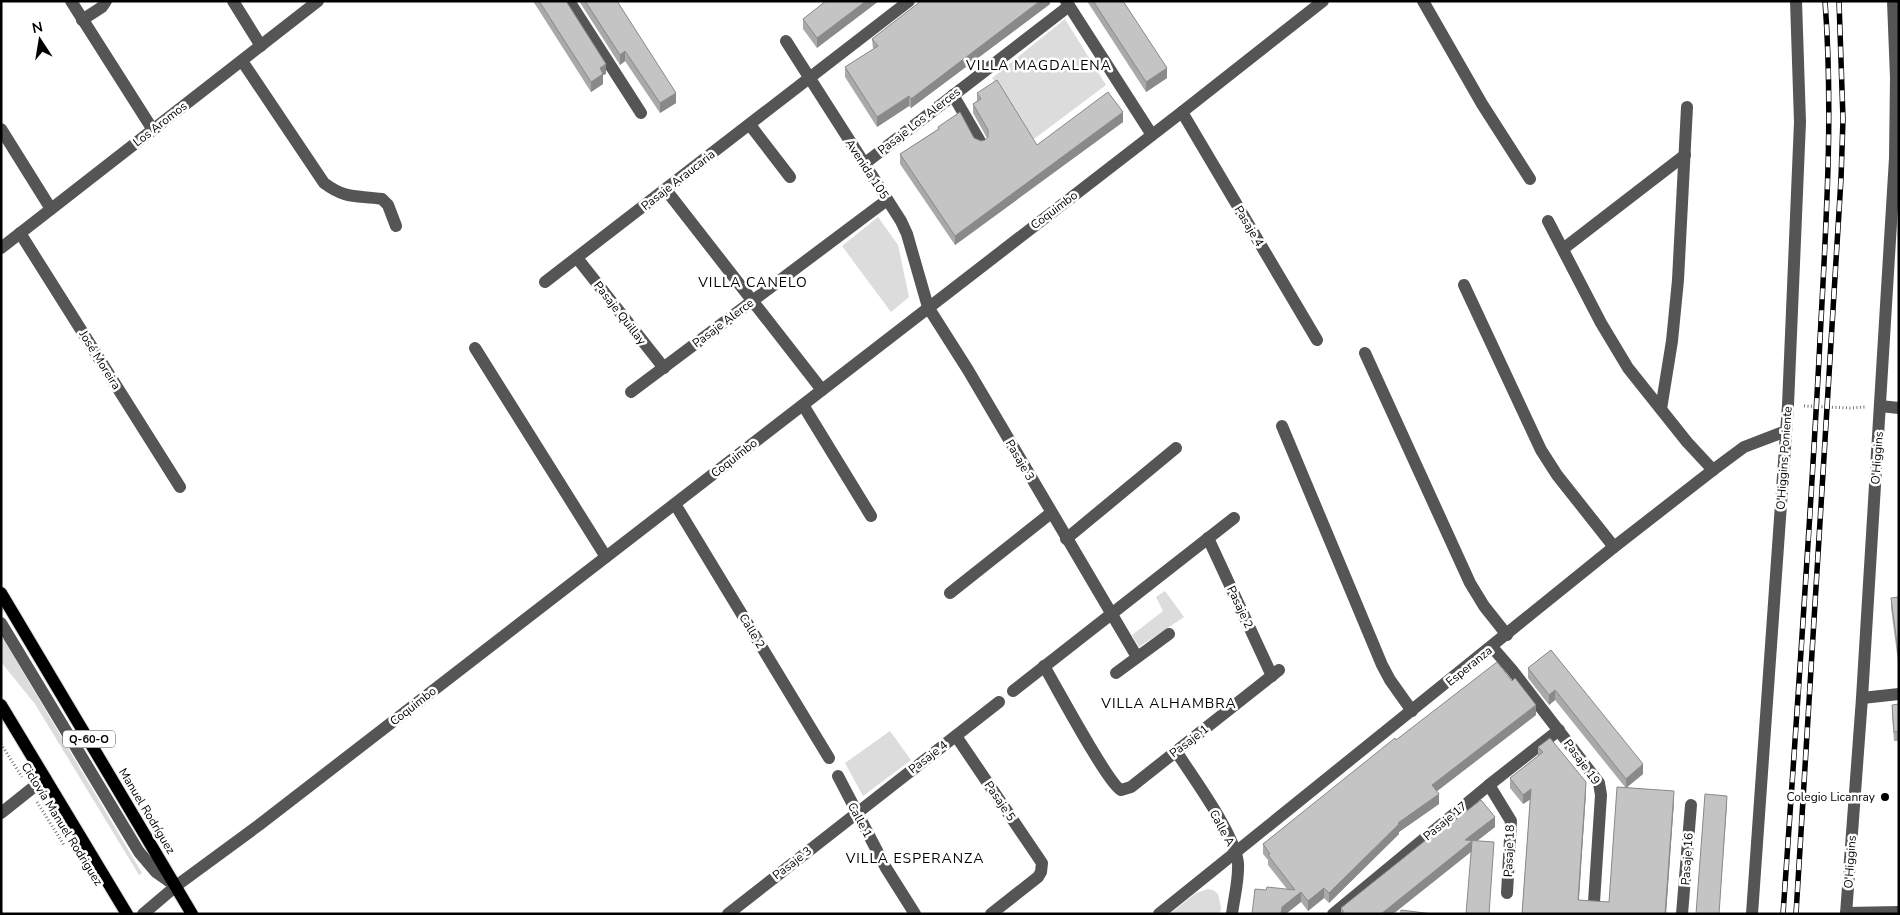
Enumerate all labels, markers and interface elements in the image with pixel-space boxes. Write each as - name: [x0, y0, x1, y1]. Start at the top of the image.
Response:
- north arrow: [15, 15, 65, 65]
- text: N: [30, 17, 45, 38]
- district label: VILLA MAGDALENA: [965, 56, 1112, 75]
- street label: Pasaje Los Alerces: [874, 84, 964, 158]
- street label: Los Aromos: [130, 98, 190, 150]
- street label: Avenida 105: [842, 136, 892, 202]
- street label: Pasaje Araucaria: [638, 146, 718, 214]
- street label: Coquimbo: [1027, 187, 1081, 233]
- street label: Pasaje 4: [1230, 202, 1268, 250]
- district label: VILLA CANELO: [697, 273, 808, 292]
- street label: Pasaje Quillay: [590, 278, 650, 349]
- street label: Pasaje Alerce: [689, 295, 757, 351]
- street label: José Moreira: [75, 327, 124, 393]
- street label: O'Higgins Poniente: [1772, 406, 1796, 510]
- street label: O'Higgins: [1867, 431, 1887, 485]
- street label: Coquimbo: [707, 435, 761, 481]
- street label: Pasaje 3: [1002, 436, 1038, 484]
- street label: Pasaje 2: [1223, 583, 1257, 631]
- street label: Calle 2: [735, 611, 769, 651]
- street label: Esperanza: [1442, 642, 1496, 690]
- street label: Coquimbo: [386, 683, 440, 729]
- district label: VILLA ALHAMBRA: [1100, 694, 1237, 713]
- street label: Pasaje 1: [1166, 721, 1212, 761]
- road number: Q-60-O: [63, 731, 115, 748]
- street label: Pasaje 19: [1560, 736, 1604, 788]
- street label: Pasaje 4: [905, 737, 951, 777]
- street label: Ciclovía Manuel Rodriguez: [17, 759, 107, 889]
- street label: Manuel Rodríguez: [115, 765, 179, 857]
- street label: Pasaje 5: [981, 778, 1019, 824]
- place label: Colegio Licanray: [1787, 789, 1876, 805]
- marker: Colegio Licanray: [1879, 791, 1891, 803]
- street label: Pasaje 17: [1420, 798, 1470, 844]
- street label: Calle 1: [844, 799, 876, 841]
- street label: Calle A: [1206, 807, 1238, 849]
- street label: Pasaje 18: [1500, 824, 1518, 878]
- street label: Pasaje 16: [1677, 832, 1697, 886]
- street label: O'Higgins: [1840, 835, 1860, 889]
- street label: Pasaje 3: [769, 843, 815, 883]
- district label: VILLA ESPERANZA: [845, 849, 984, 868]

